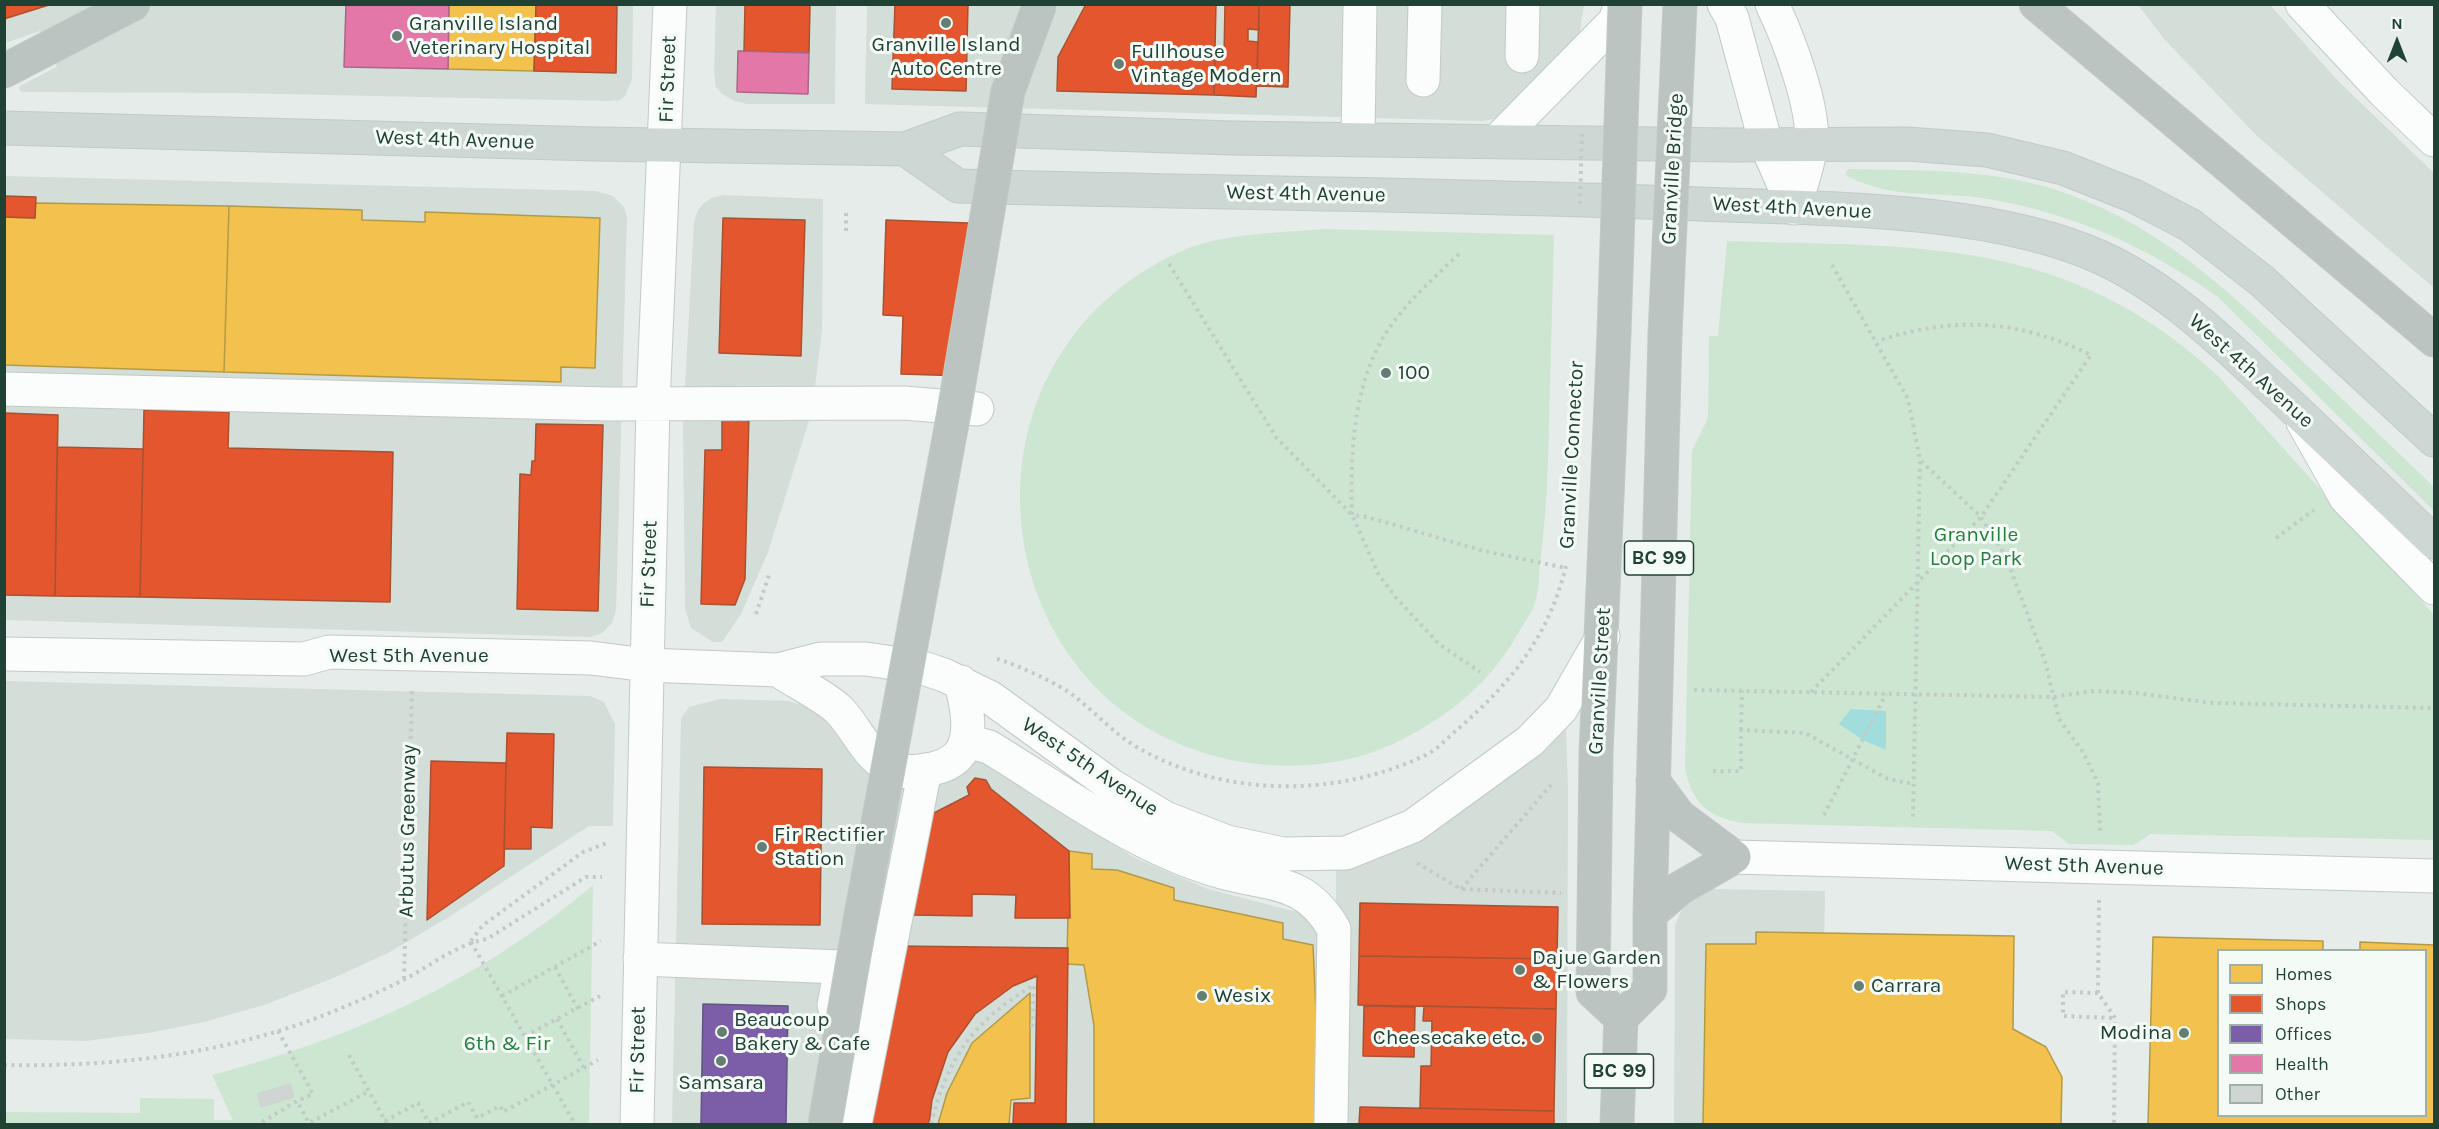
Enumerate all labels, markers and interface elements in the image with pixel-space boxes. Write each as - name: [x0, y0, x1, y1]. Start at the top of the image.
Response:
- place label: Granville Island Veterinary Hospital: [409, 11, 590, 61]
- north arrow: [2367, 12, 2427, 72]
- text: N: [2391, 14, 2403, 33]
- marker: Granville Island Auto Centre: [939, 16, 953, 30]
- marker: Granville Island Veterinary Hospital: [390, 29, 404, 43]
- place label: Granville Island Auto Centre: [871, 32, 1021, 82]
- street label: Fir Street: [654, 35, 682, 123]
- place label: Fullhouse Vintage Modern: [1131, 39, 1282, 89]
- marker: Fullhouse Vintage Modern: [1112, 57, 1126, 71]
- street label: Granville Bridge: [1656, 93, 1690, 245]
- street label: West 4th Avenue: [375, 125, 535, 155]
- street label: West 4th Avenue: [1226, 180, 1386, 208]
- street label: West 4th Avenue: [1712, 191, 1872, 225]
- street label: West 4th Avenue: [2183, 308, 2319, 434]
- place label: 100: [1398, 360, 1430, 386]
- street label: Granville Connector: [1554, 360, 1590, 550]
- marker: 100: [1379, 366, 1393, 380]
- street label: Fir Street: [635, 520, 663, 608]
- park label: Granville Loop Park: [1930, 522, 2022, 572]
- road number: BC 99: [1624, 541, 1694, 575]
- street label: Granville Street: [1584, 607, 1616, 755]
- street label: West 5th Avenue: [329, 643, 489, 669]
- street label: West 5th Avenue: [1017, 712, 1163, 822]
- street label: Arbutus Greenway: [394, 744, 422, 918]
- place label: Fir Rectifier Station: [774, 822, 884, 872]
- marker: Fir Rectifier Station: [755, 840, 769, 854]
- street label: West 5th Avenue: [2004, 851, 2164, 881]
- place label: Dajue Garden & Flowers: [1532, 945, 1661, 995]
- legend: [2217, 949, 2427, 1117]
- marker: Dajue Garden & Flowers: [1513, 963, 1527, 977]
- text: Homes: [2275, 963, 2332, 985]
- place label: Carrara: [1871, 973, 1941, 999]
- marker: Carrara: [1852, 979, 1866, 993]
- place label: Wesix: [1214, 983, 1271, 1009]
- marker: Wesix: [1195, 989, 1209, 1003]
- text: Shops: [2275, 993, 2327, 1015]
- street label: Fir Street: [625, 1006, 651, 1094]
- place label: Beaucoup Bakery & Cafe: [734, 1007, 870, 1057]
- place label: Modina: [2100, 1020, 2172, 1046]
- text: Offices: [2275, 1023, 2332, 1045]
- marker: Beaucoup Bakery & Cafe: [715, 1025, 729, 1039]
- place label: Cheesecake etc.: [1373, 1025, 1525, 1051]
- marker: Modina: [2177, 1026, 2191, 1040]
- park label: 6th & Fir: [464, 1031, 550, 1057]
- marker: Cheesecake etc.: [1530, 1031, 1544, 1045]
- text: Health: [2275, 1053, 2329, 1075]
- marker: Samsara: [714, 1054, 728, 1068]
- road number: BC 99: [1584, 1054, 1654, 1088]
- place label: Samsara: [678, 1070, 764, 1096]
- text: Other: [2275, 1083, 2320, 1105]

